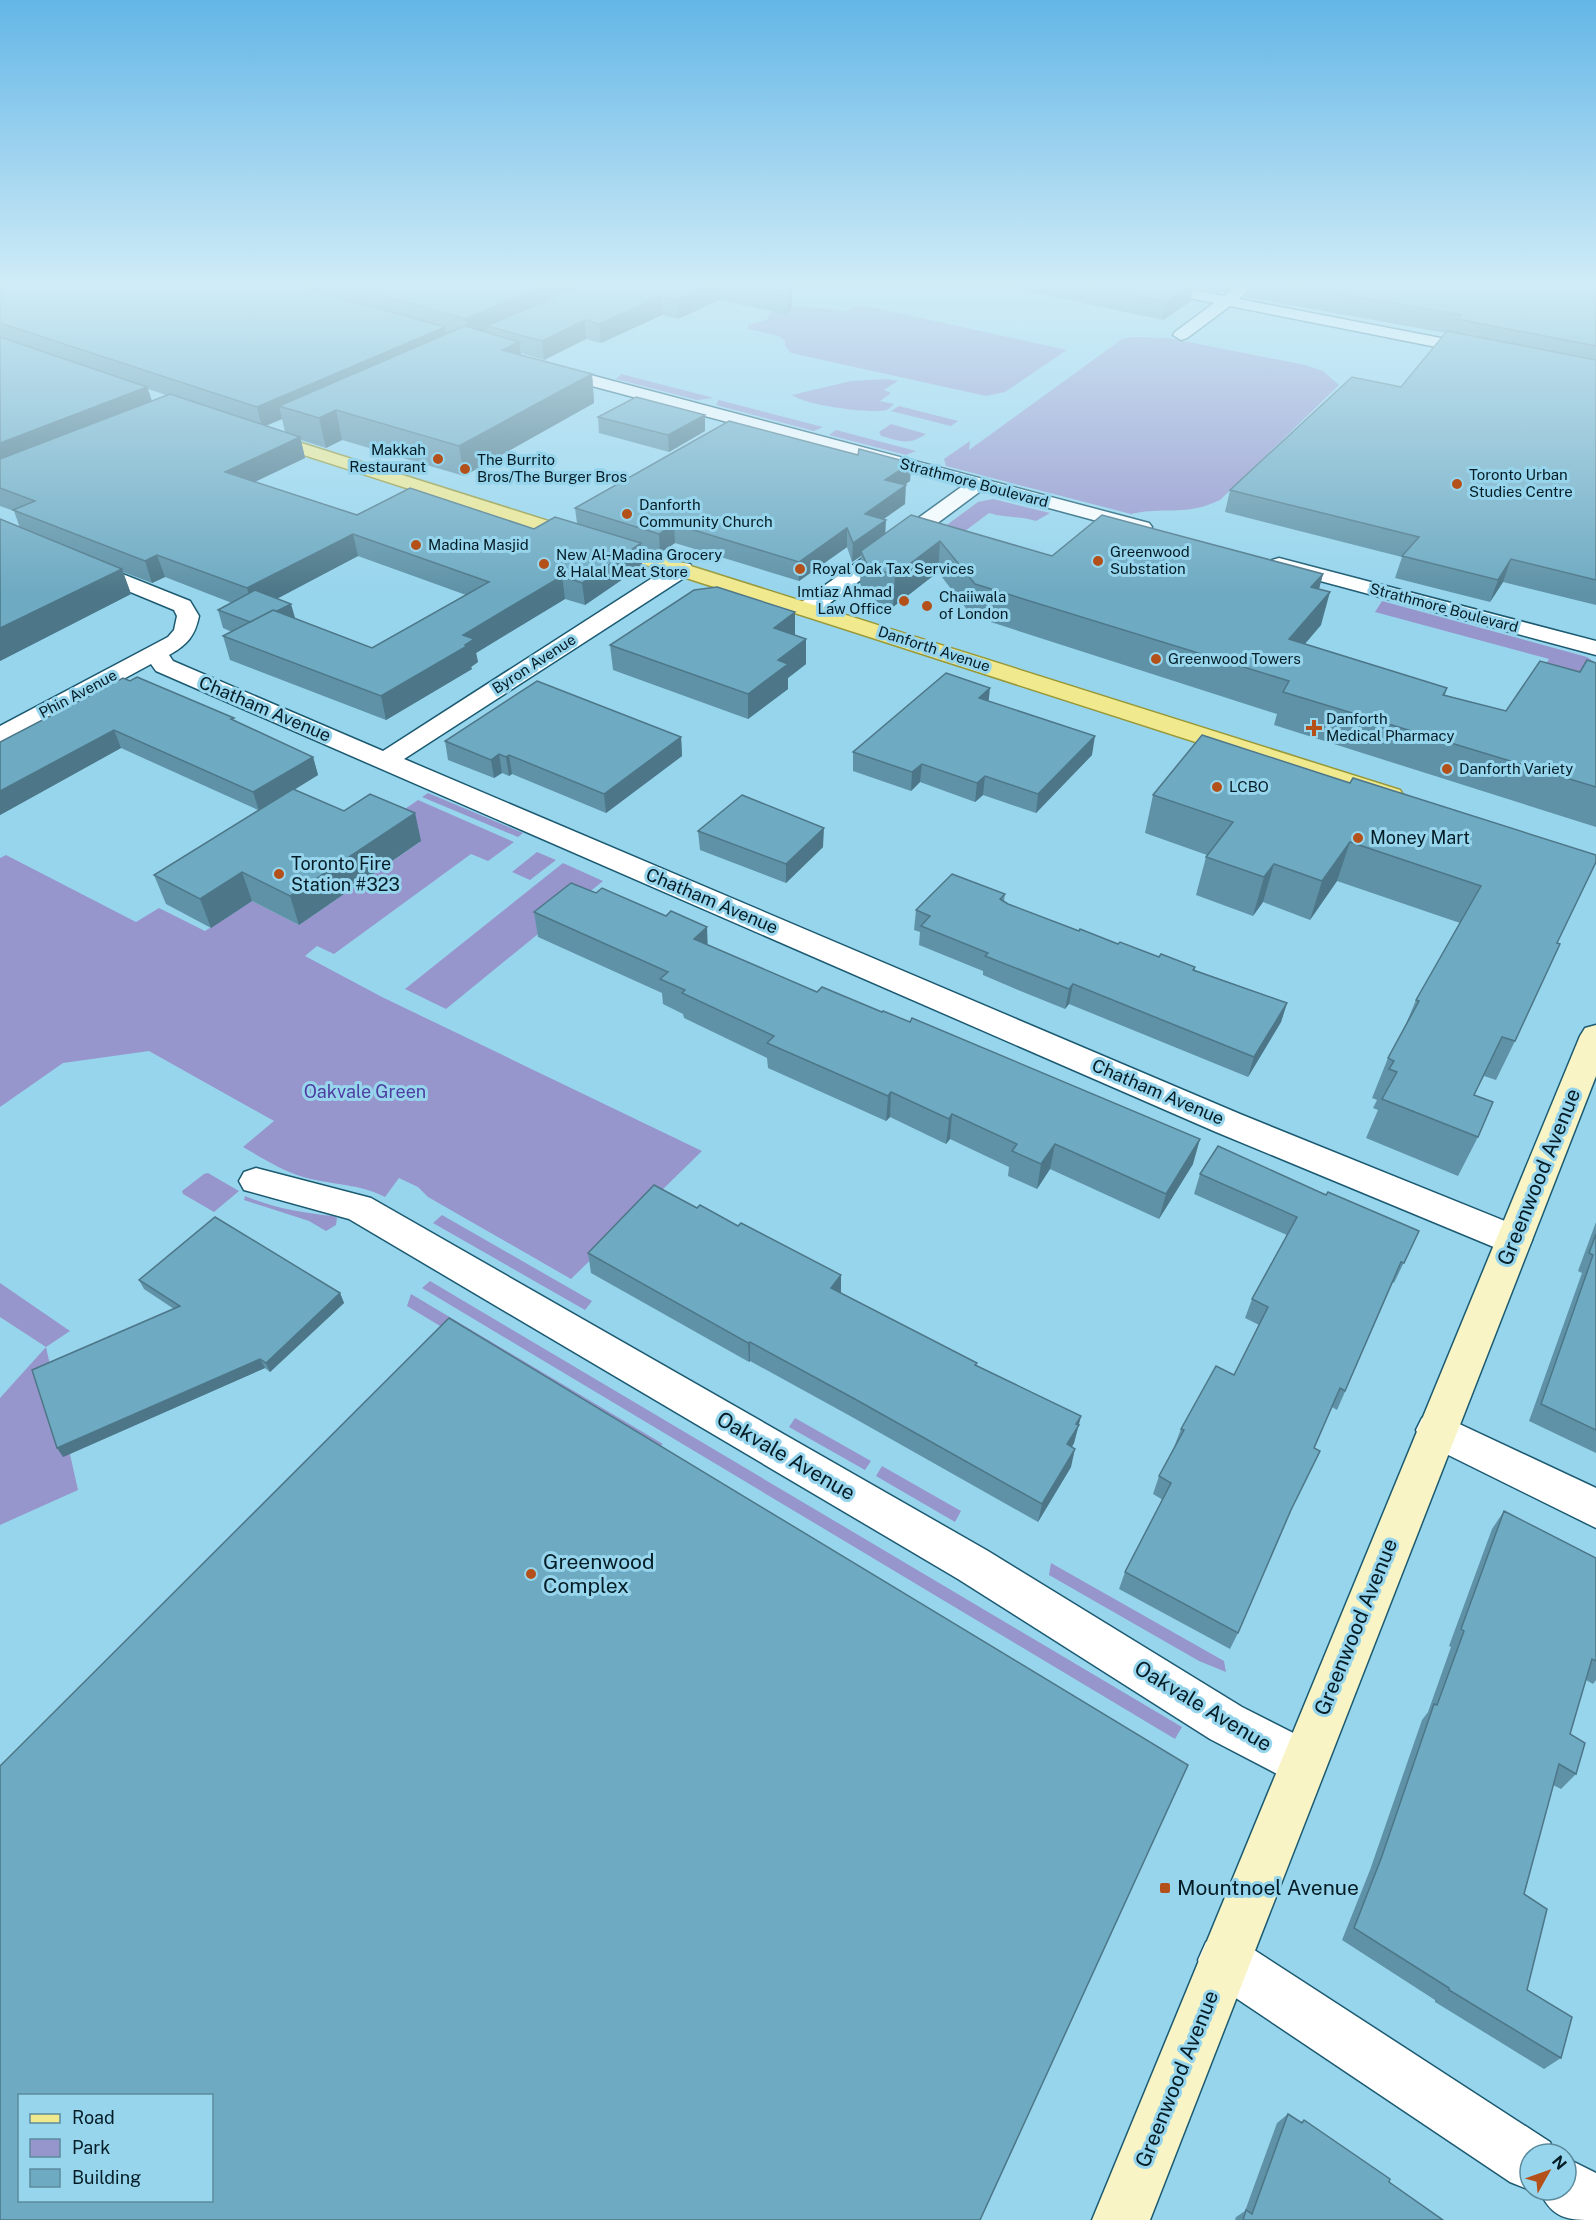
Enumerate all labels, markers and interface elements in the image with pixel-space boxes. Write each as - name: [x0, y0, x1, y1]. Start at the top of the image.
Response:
- place label: Makkah Restaurant: [349, 441, 426, 475]
- place label: The Burrito Bros/The Burger Bros: [477, 451, 627, 485]
- marker: Makkah Restaurant: [431, 452, 445, 466]
- street label: Strathmore Boulevard: [898, 454, 1050, 511]
- marker: The Burrito Bros/The Burger Bros: [458, 462, 472, 476]
- place label: Toronto Urban Studies Centre: [1469, 466, 1573, 500]
- marker: Toronto Urban Studies Centre: [1450, 477, 1464, 491]
- place label: Danforth Community Church: [639, 496, 773, 530]
- marker: Danforth Community Church: [620, 507, 634, 521]
- place label: Madina Masjid: [428, 536, 529, 553]
- marker: Madina Masjid: [409, 538, 423, 552]
- place label: Greenwood Substation: [1110, 543, 1190, 577]
- place label: New Al-Madina Grocery & Halal Meat Store: [556, 546, 722, 580]
- marker: Greenwood Substation: [1091, 554, 1105, 568]
- marker: New Al-Madina Grocery & Halal Meat Store: [537, 557, 551, 571]
- place label: Royal Oak Tax Services: [812, 560, 974, 577]
- marker: Royal Oak Tax Services: [793, 562, 807, 576]
- street label: Strathmore Boulevard: [1368, 579, 1520, 636]
- place label: Imtiaz Ahmad Law Office: [797, 583, 892, 617]
- place label: Chaiiwala of London: [939, 588, 1008, 622]
- marker: Imtiaz Ahmad Law Office: [897, 594, 911, 608]
- marker: Chaiiwala of London: [920, 599, 934, 613]
- street label: Danforth Avenue: [876, 622, 992, 675]
- street label: Byron Avenue: [489, 630, 579, 697]
- place label: Greenwood Towers: [1168, 650, 1301, 667]
- marker: Greenwood Towers: [1149, 652, 1163, 666]
- street label: Phin Avenue: [36, 666, 120, 721]
- street label: Chatham Avenue: [196, 671, 334, 746]
- place label: Danforth Medical Pharmacy: [1326, 710, 1455, 744]
- marker: Danforth Medical Pharmacy: [1307, 721, 1321, 735]
- place label: Danforth Variety: [1459, 760, 1573, 777]
- marker: Danforth Variety: [1440, 762, 1454, 776]
- place label: LCBO: [1229, 778, 1269, 795]
- marker: LCBO: [1210, 780, 1224, 794]
- place label: Money Mart: [1370, 827, 1470, 848]
- marker: Money Mart: [1351, 831, 1365, 845]
- place label: Toronto Fire Station #323: [291, 853, 400, 895]
- street label: Chatham Avenue: [643, 863, 781, 938]
- marker: Toronto Fire Station #323: [272, 867, 286, 881]
- street label: Chatham Avenue: [1089, 1054, 1227, 1129]
- park label: Oakvale Green: [304, 1081, 426, 1102]
- street label: Greenwood Avenue: [1492, 1085, 1585, 1269]
- street label: Oakvale Avenue: [713, 1406, 860, 1505]
- street label: Greenwood Avenue: [1309, 1535, 1402, 1719]
- place label: Greenwood Complex: [543, 1549, 654, 1598]
- marker: Greenwood Complex: [524, 1567, 538, 1581]
- street label: Oakvale Avenue: [1130, 1655, 1276, 1756]
- place label: Mountnoel Avenue: [1177, 1875, 1359, 1900]
- marker: Mountnoel Avenue: [1158, 1881, 1172, 1895]
- street label: Greenwood Avenue: [1130, 1987, 1223, 2171]
- legend: [18, 2094, 213, 2202]
- text: Road: [72, 2107, 115, 2128]
- text: Park: [72, 2137, 110, 2158]
- north arrow: [1518, 2142, 1578, 2202]
- text: N: [1548, 2152, 1570, 2174]
- text: Building: [72, 2167, 141, 2188]

